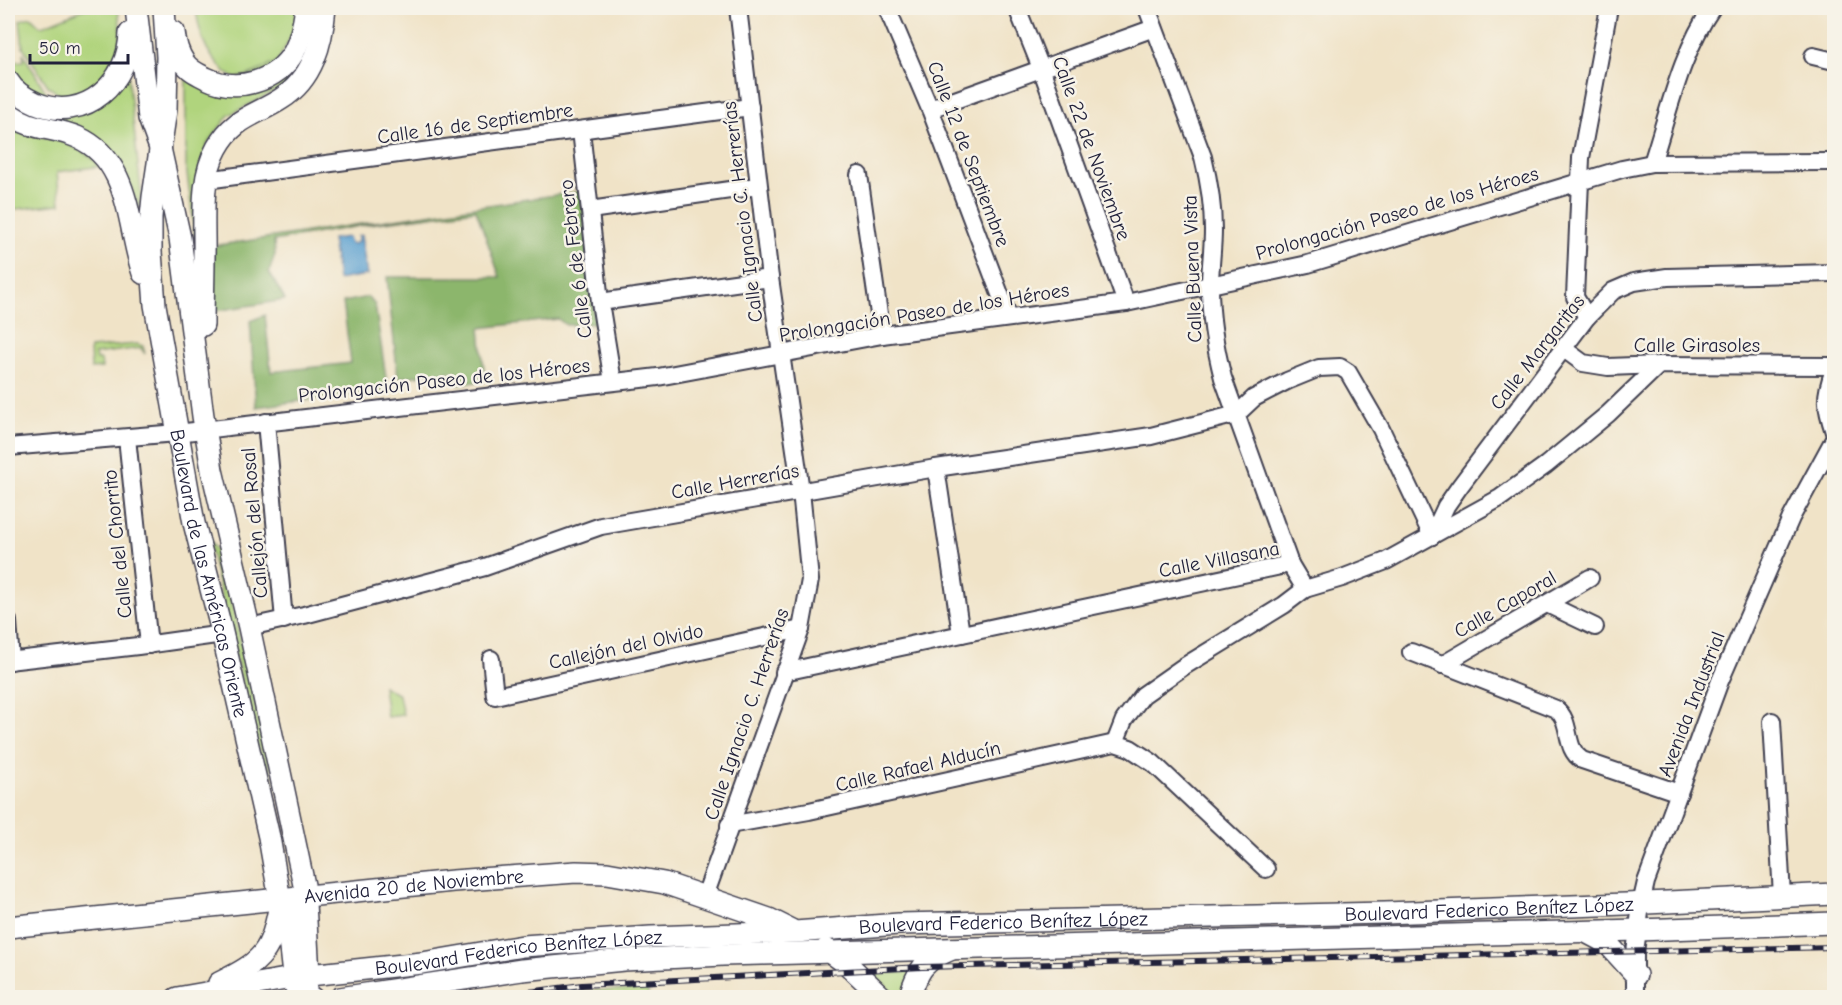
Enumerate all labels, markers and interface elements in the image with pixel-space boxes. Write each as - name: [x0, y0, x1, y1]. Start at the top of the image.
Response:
- scale bar: [30, 27, 128, 65]
- text: 50 m: [39, 38, 81, 59]
- street label: Calle 22 de Noviembre: [1048, 53, 1136, 243]
- street label: Calle 12 de Septiembre: [922, 58, 1015, 250]
- street label: Calle 16 de Septiembre: [376, 98, 574, 149]
- street label: Calle Ignacio C. Herrerías: [718, 100, 767, 324]
- street label: Prolongación Paseo de los Héroes: [1253, 162, 1541, 265]
- street label: Calle 6 de Febrero: [554, 178, 597, 340]
- street label: Calle Buena Vista: [1178, 195, 1207, 343]
- street label: Prolongación Paseo de los Héroes: [777, 278, 1071, 347]
- street label: Calle Margaritas: [1485, 290, 1589, 414]
- street label: Calle Girasoles: [1634, 334, 1760, 357]
- street label: Prolongación Paseo de los Héroes: [297, 354, 591, 407]
- street label: Boulevard de las Américas Oriente: [165, 427, 252, 720]
- street label: Callejón del Rosal: [236, 447, 273, 599]
- street label: Calle Herrerías: [669, 459, 801, 504]
- street label: Calle del Chorrito: [98, 468, 137, 619]
- street label: Calle Villasana: [1157, 537, 1281, 582]
- street label: Calle Caporal: [1450, 566, 1560, 643]
- street label: Calle Ignacio C. Herrerías: [699, 605, 794, 823]
- street label: Callejón del Olvido: [547, 619, 705, 674]
- street label: Avenida Industrial: [1653, 628, 1730, 780]
- street label: Calle Rafael Alducín: [833, 736, 1003, 797]
- street label: Avenida 20 de Noviembre: [303, 865, 525, 908]
- street label: Boulevard Federico Benítez López: [1344, 893, 1634, 926]
- street label: Boulevard Federico Benítez López: [858, 907, 1148, 939]
- street label: Boulevard Federico Benítez López: [374, 926, 663, 980]

